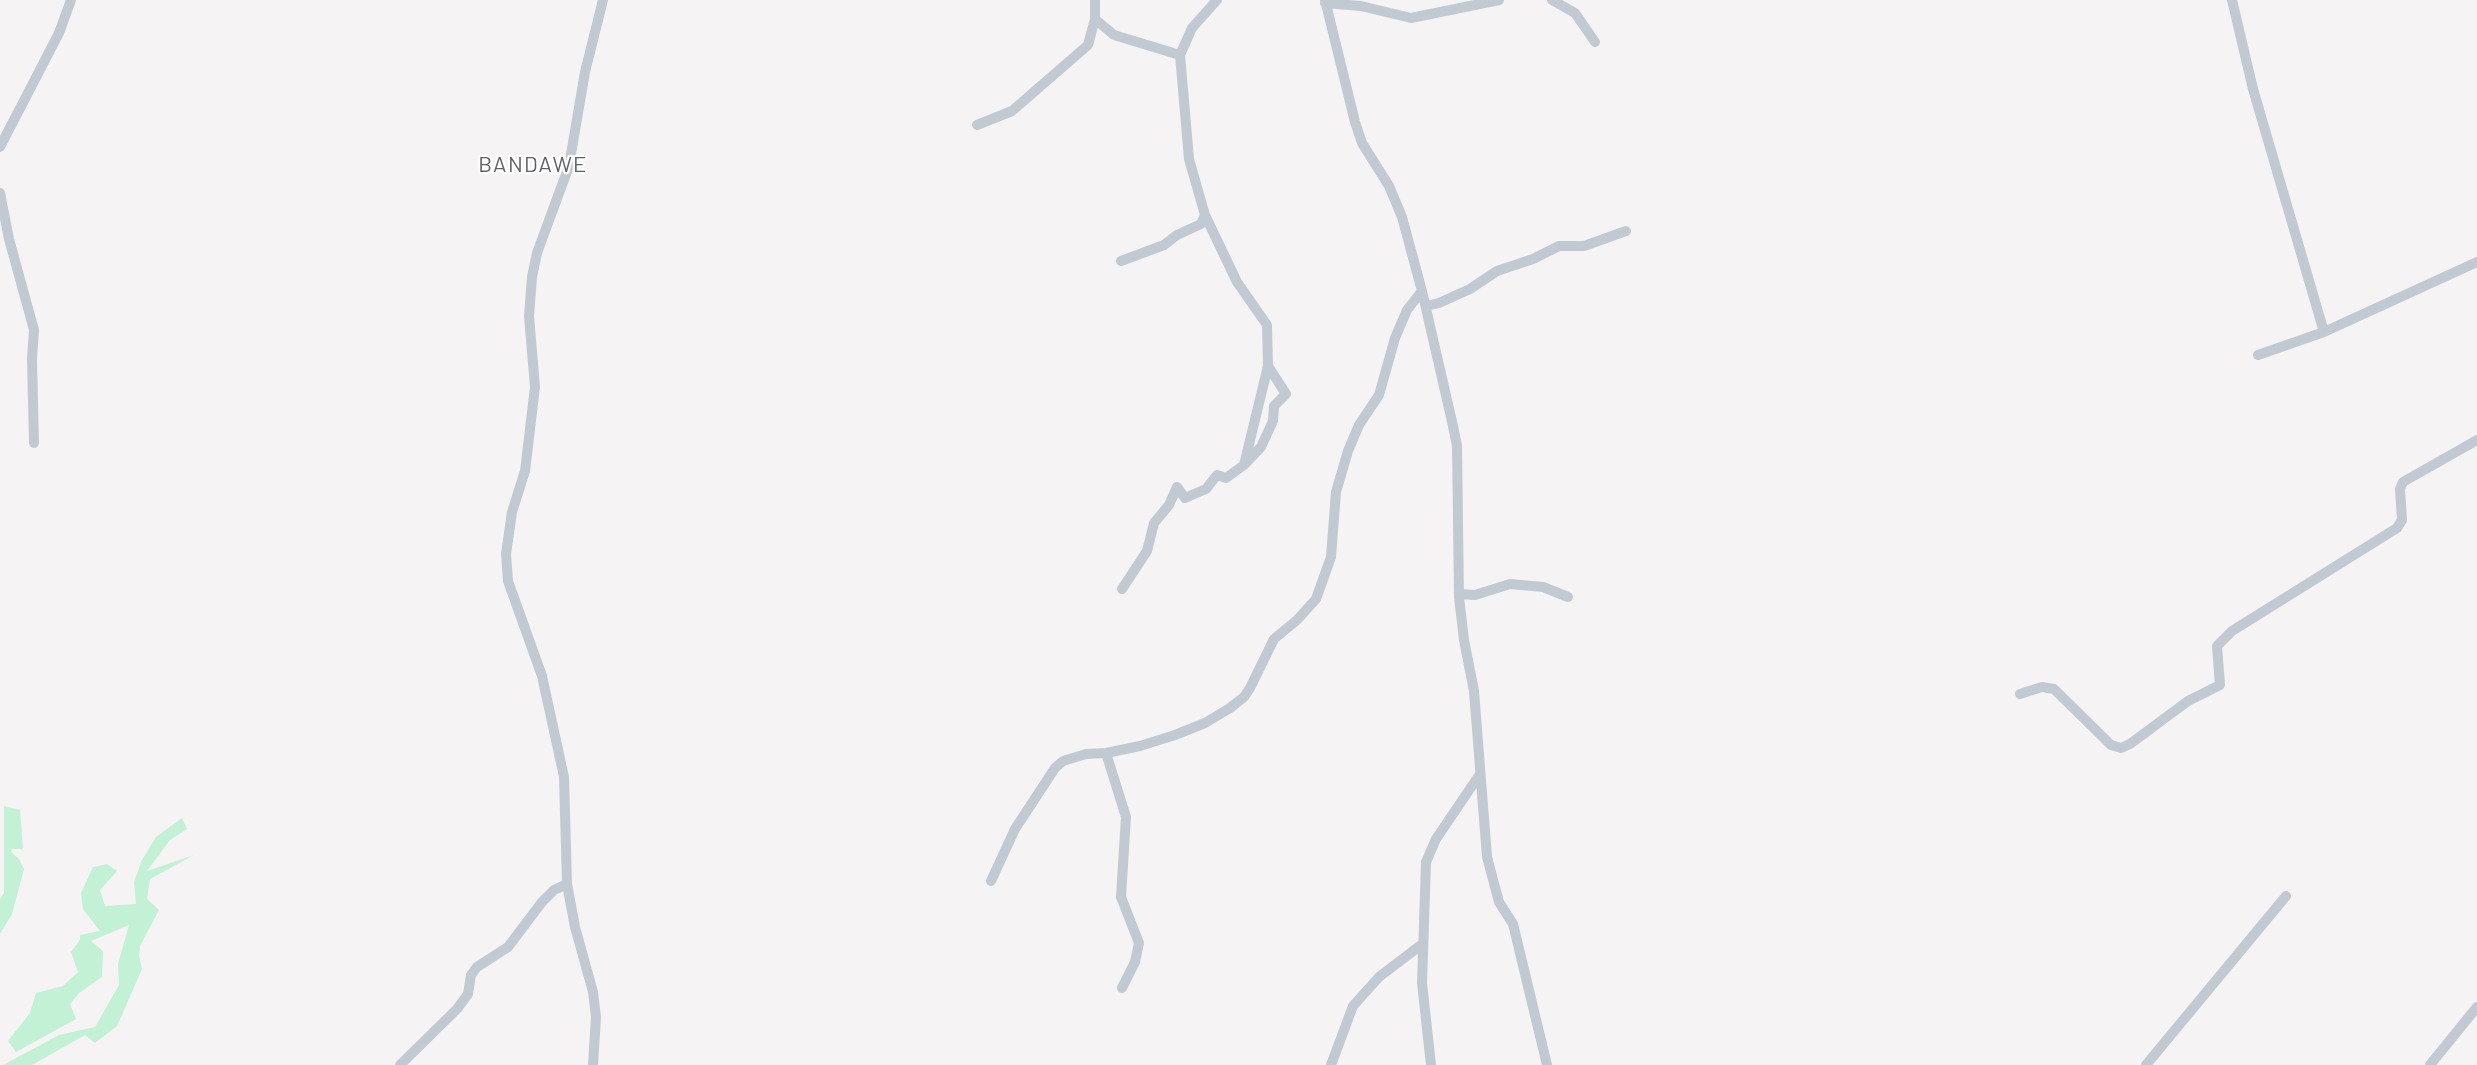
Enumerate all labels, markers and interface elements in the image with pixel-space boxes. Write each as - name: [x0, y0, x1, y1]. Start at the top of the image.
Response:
- district label: BANDAWE: [478, 152, 588, 178]

